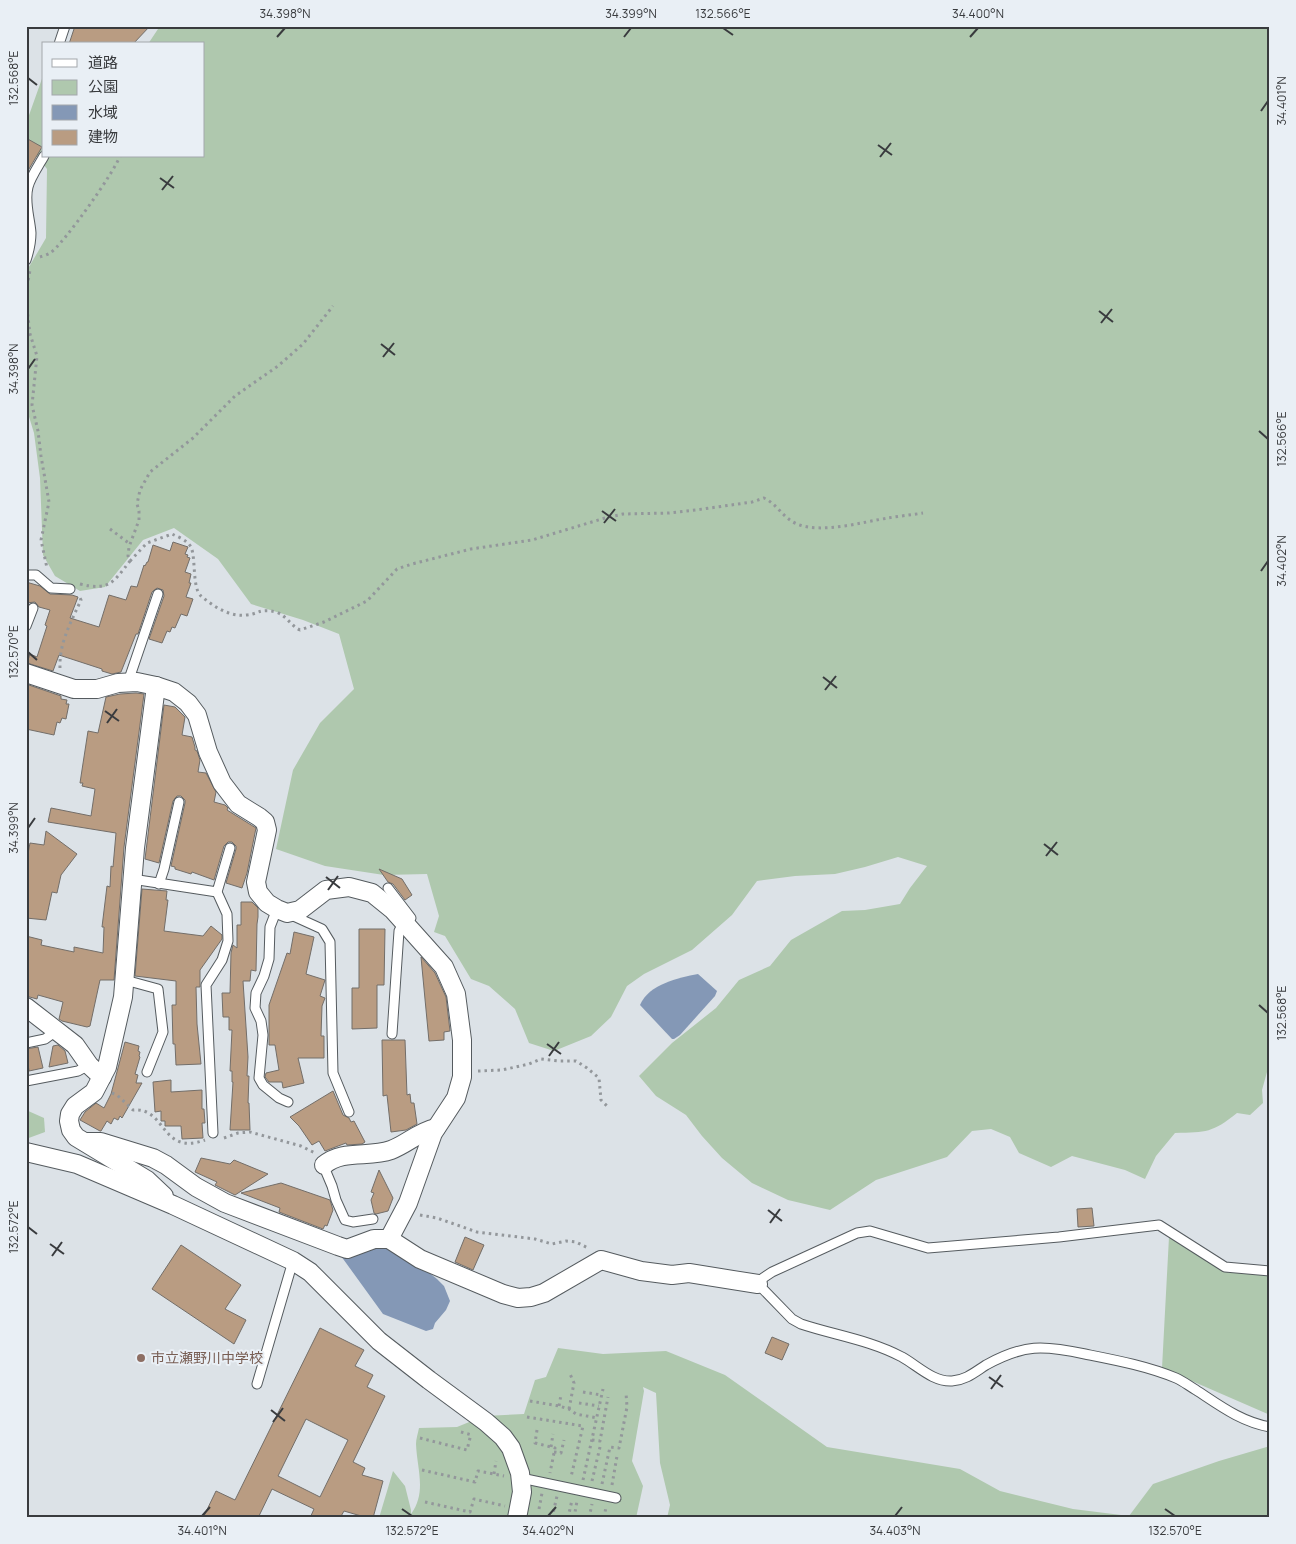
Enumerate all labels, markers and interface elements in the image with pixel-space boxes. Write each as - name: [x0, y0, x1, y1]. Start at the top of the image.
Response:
- text: 34.398°N: [259, 5, 311, 22]
- text: 34.399°N: [605, 5, 657, 22]
- text: 132.566°E: [695, 5, 751, 22]
- text: 34.400°N: [952, 5, 1004, 22]
- legend: [42, 42, 205, 158]
- text: 132.568°E: [5, 50, 22, 105]
- text: 道路: [88, 52, 118, 73]
- text: 公園: [88, 76, 118, 97]
- text: 34.401°N: [1273, 76, 1290, 126]
- text: 水域: [88, 102, 118, 123]
- text: 建物: [88, 126, 118, 147]
- text: 34.398°N: [5, 343, 22, 395]
- text: 132.566°E: [1273, 411, 1290, 467]
- text: 34.402°N: [1273, 535, 1290, 587]
- text: 132.570°E: [5, 625, 22, 679]
- text: 34.399°N: [5, 802, 22, 854]
- text: 132.568°E: [1273, 985, 1290, 1040]
- text: 132.572°E: [5, 1200, 22, 1254]
- place label: 市立瀬野川中学校: [151, 1348, 263, 1367]
- marker: 市立瀬野川中学校: [135, 1352, 147, 1364]
- text: 34.401°N: [177, 1522, 227, 1539]
- text: 132.572°E: [385, 1522, 439, 1539]
- text: 34.402°N: [522, 1522, 574, 1539]
- text: 34.403°N: [869, 1522, 921, 1539]
- text: 132.570°E: [1148, 1522, 1202, 1539]

